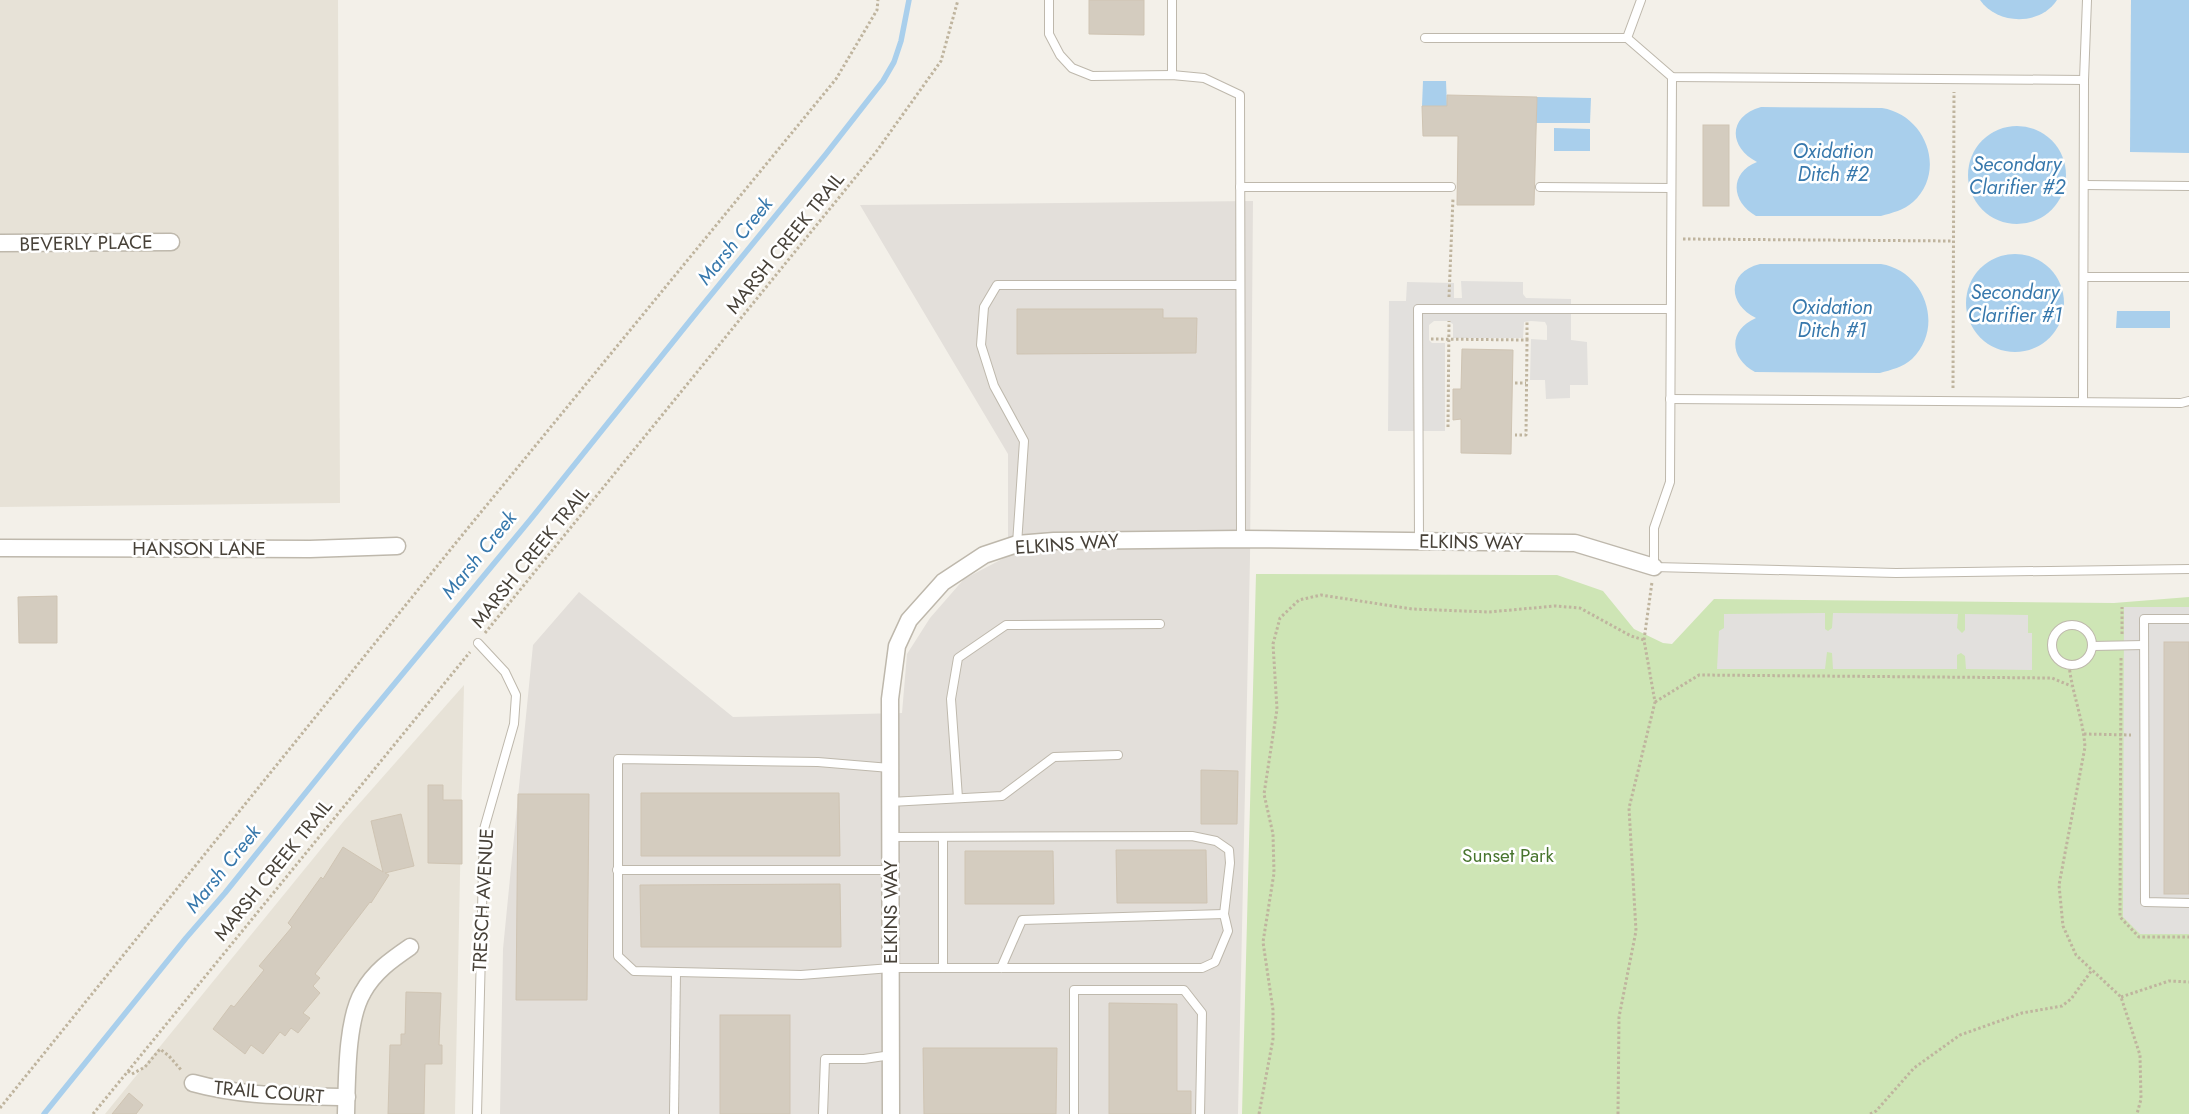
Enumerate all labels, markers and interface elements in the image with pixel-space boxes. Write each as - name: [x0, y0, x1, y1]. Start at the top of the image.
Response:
- water label: Oxidation Ditch #2: [1792, 137, 1874, 189]
- water label: Secondary Clarifier #2: [1969, 150, 2066, 202]
- street label: MARSH CREEK TRAIL: [720, 166, 851, 319]
- water label: Marsh Creek: [690, 190, 780, 291]
- street label: BEVERLY PLACE: [19, 228, 153, 258]
- water label: Secondary Clarifier #1: [1968, 278, 2062, 330]
- water label: Oxidation Ditch #1: [1791, 293, 1873, 345]
- street label: MARSH CREEK TRAIL: [465, 480, 596, 633]
- water label: Marsh Creek: [434, 504, 524, 605]
- street label: ELKINS WAY: [1014, 527, 1120, 561]
- street label: ELKINS WAY: [1419, 528, 1524, 556]
- street label: HANSON LANE: [132, 535, 266, 562]
- street label: MARSH CREEK TRAIL: [208, 793, 339, 946]
- water label: Marsh Creek: [178, 818, 268, 919]
- street label: TRESCH AVENUE: [466, 828, 500, 972]
- park label: Sunset Park: [1462, 842, 1555, 869]
- street label: ELKINS WAY: [877, 860, 904, 964]
- street label: TRAIL COURT: [213, 1074, 325, 1110]

